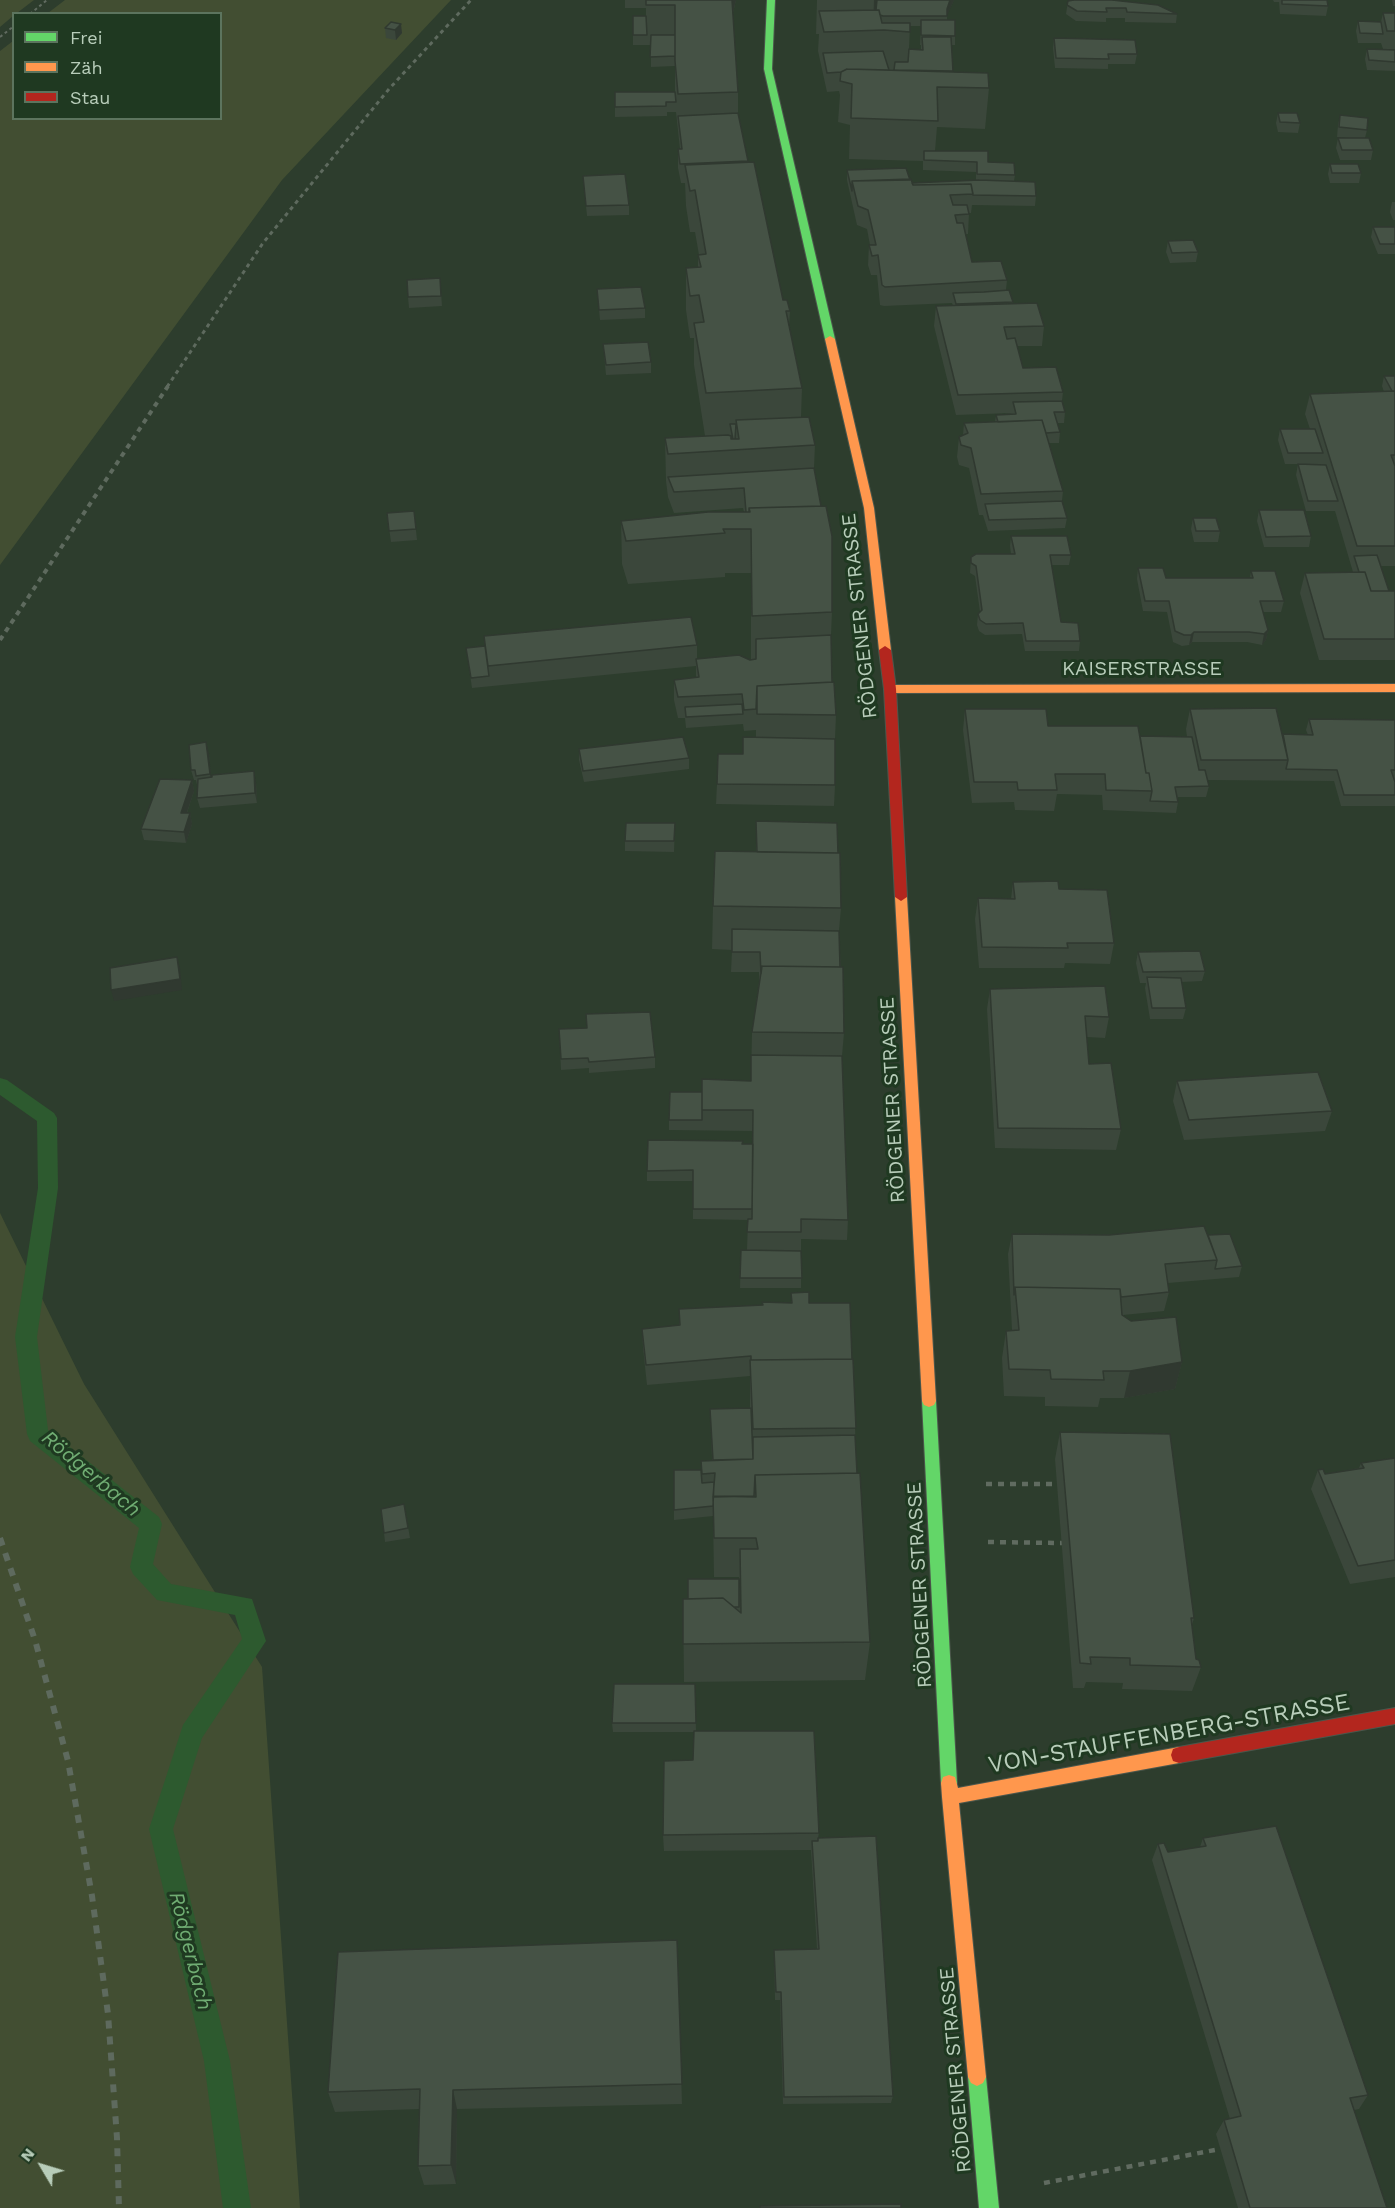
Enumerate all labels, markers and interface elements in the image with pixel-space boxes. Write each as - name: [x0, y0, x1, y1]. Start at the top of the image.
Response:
- legend: [12, 12, 222, 120]
- text: Frei: [70, 27, 102, 48]
- text: Zäh: [70, 57, 103, 78]
- text: Stau: [70, 87, 110, 108]
- street label: RÖDGENER STRASSE: [837, 512, 883, 720]
- street label: KAISERSTRASSE: [1062, 657, 1222, 681]
- street label: RÖDGENER STRASSE: [876, 996, 910, 1204]
- water label: Rödgerbach: [36, 1425, 146, 1523]
- street label: RÖDGENER STRASSE: [903, 1481, 937, 1689]
- street label: VON-STAUFFENBERG-STRASSE: [986, 1688, 1352, 1780]
- water label: Rödgerbach: [163, 1889, 217, 2013]
- street label: RÖDGENER STRASSE: [935, 1966, 977, 2174]
- north arrow: [12, 2136, 72, 2196]
- text: N: [16, 2144, 39, 2165]

